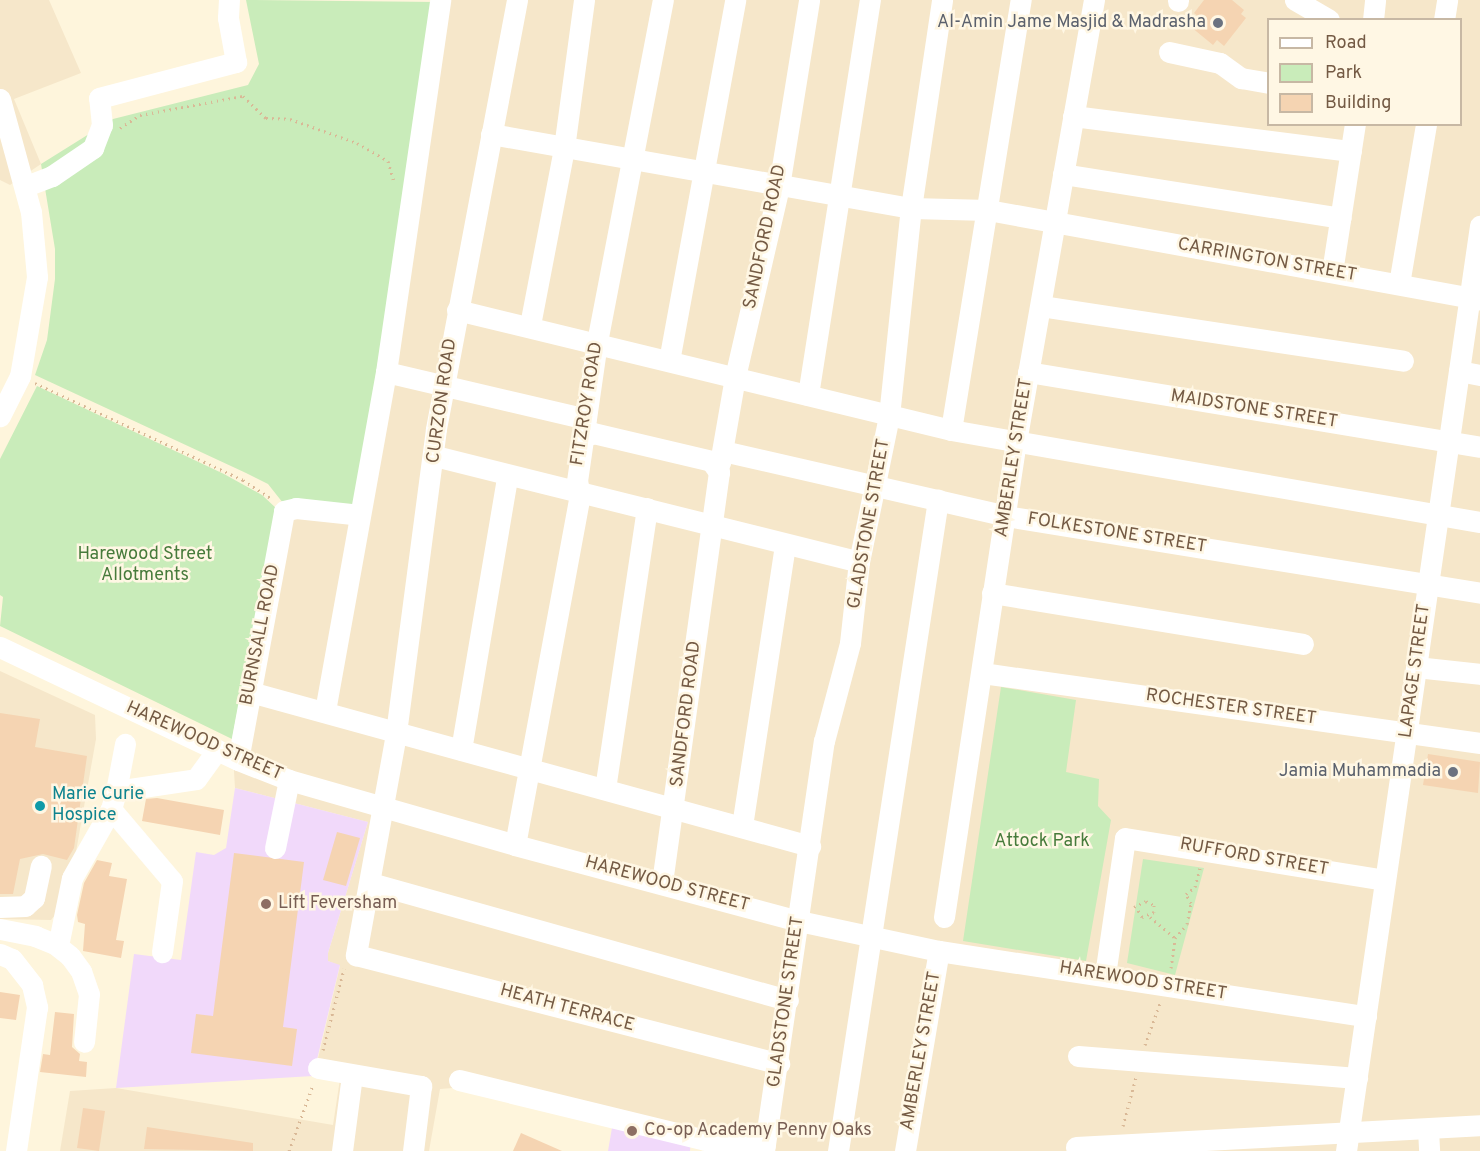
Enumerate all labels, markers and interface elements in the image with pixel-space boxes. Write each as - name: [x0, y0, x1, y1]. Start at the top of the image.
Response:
- place label: Al-Amin Jame Masjid & Madrasha: [937, 12, 1206, 34]
- marker: Al-Amin Jame Masjid & Madrasha: [1211, 16, 1225, 30]
- legend: [1267, 18, 1462, 126]
- text: Road: [1325, 32, 1367, 55]
- text: Park: [1325, 62, 1362, 85]
- text: Building: [1325, 92, 1391, 115]
- street label: SANDFORD ROAD: [740, 163, 792, 311]
- street label: CARRINGTON STREET: [1176, 235, 1358, 287]
- street label: CURZON ROAD: [424, 337, 462, 465]
- street label: FITZROY ROAD: [567, 340, 609, 468]
- street label: AMBERLEY STREET: [992, 376, 1038, 540]
- street label: MAIDSTONE STREET: [1169, 386, 1339, 434]
- street label: GLADSTONE STREET: [844, 437, 896, 611]
- street label: FOLKESTONE STREET: [1026, 509, 1208, 559]
- park label: Harewood Street Allotments: [77, 545, 213, 588]
- street label: BURNSALL ROAD: [237, 562, 285, 708]
- street label: LAPAGE STREET: [1396, 603, 1436, 739]
- street label: SANDFORD ROAD: [667, 640, 707, 788]
- street label: ROCHESTER STREET: [1144, 685, 1318, 731]
- street label: HAREWOOD STREET: [122, 698, 286, 786]
- place label: Jamia Muhammadia: [1279, 761, 1441, 783]
- marker: Jamia Muhammadia: [1446, 765, 1460, 779]
- place label: Marie Curie Hospice: [52, 785, 144, 828]
- marker: Marie Curie Hospice: [33, 799, 47, 813]
- park label: Attock Park: [994, 831, 1090, 853]
- street label: RUFFORD STREET: [1178, 834, 1330, 882]
- street label: HAREWOOD STREET: [582, 853, 752, 917]
- place label: Lift Feversham: [278, 893, 397, 915]
- marker: Lift Feversham: [259, 897, 273, 911]
- street label: GLADSTONE STREET: [764, 915, 810, 1089]
- street label: HAREWOOD STREET: [1058, 958, 1228, 1006]
- street label: AMBERLEY STREET: [897, 969, 947, 1133]
- street label: HEATH TERRACE: [497, 981, 637, 1037]
- place label: Co-op Academy Penny Oaks: [644, 1120, 873, 1142]
- marker: Co-op Academy Penny Oaks: [625, 1124, 639, 1138]

